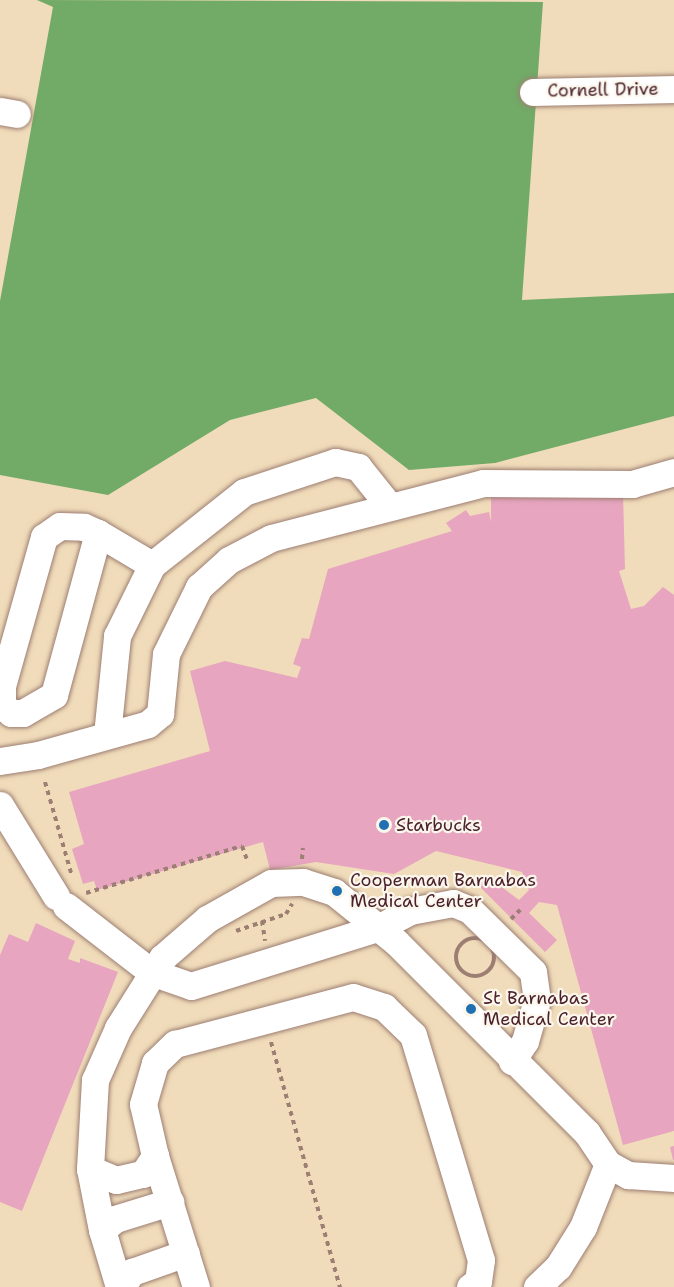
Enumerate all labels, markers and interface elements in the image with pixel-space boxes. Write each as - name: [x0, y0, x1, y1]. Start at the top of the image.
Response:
- street label: Cornell Drive: [547, 78, 659, 102]
- place label: Starbucks: [396, 814, 481, 836]
- marker: Starbucks: [377, 818, 391, 832]
- place label: Cooperman Barnabas Medical Center: [350, 870, 536, 912]
- marker: Cooperman Barnabas Medical Center: [328, 882, 346, 900]
- place label: St Barnabas Medical Center: [483, 988, 615, 1030]
- marker: St Barnabas Medical Center: [464, 1002, 478, 1016]

